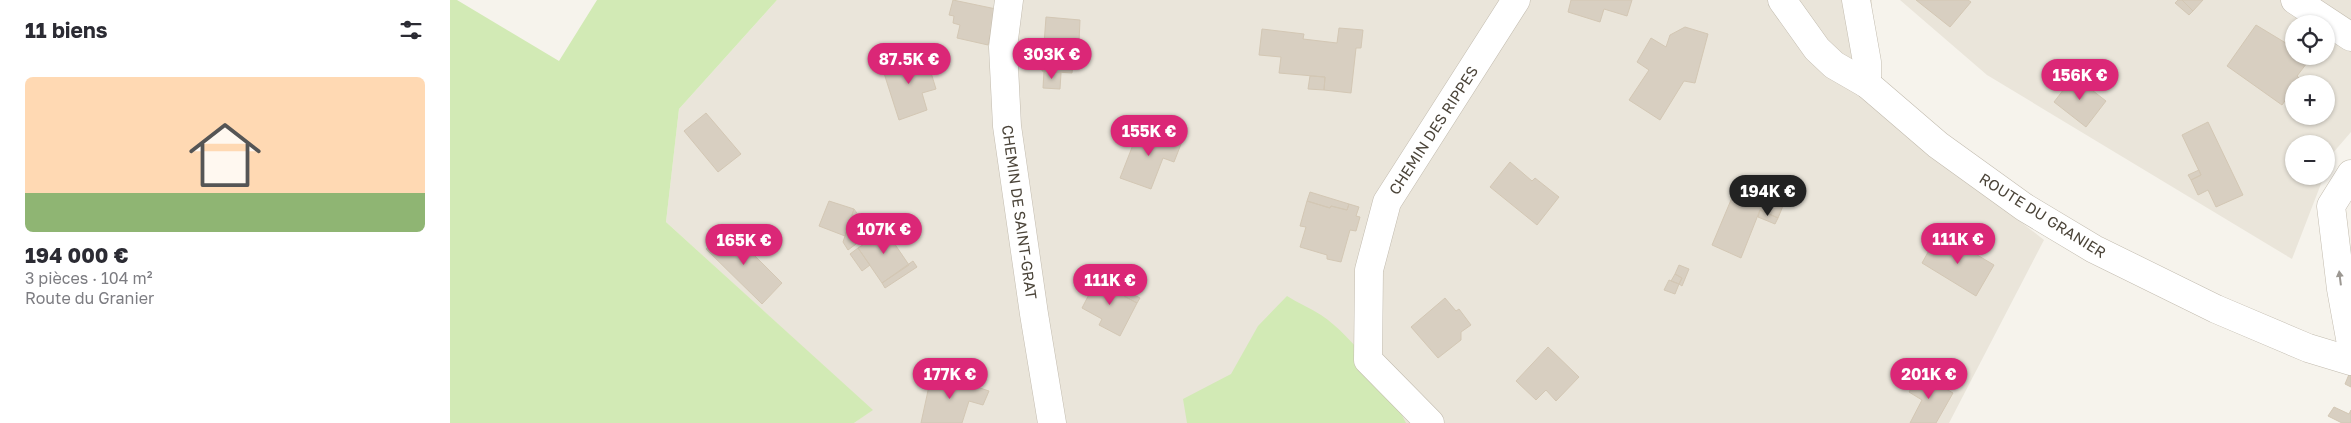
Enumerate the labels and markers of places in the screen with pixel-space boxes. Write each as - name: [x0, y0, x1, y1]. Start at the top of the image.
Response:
- pin: 303K €: [1011, 38, 1093, 80]
- pin: 87.5K €: [863, 42, 955, 85]
- pin: 156K €: [2039, 58, 2121, 101]
- pin: 155K €: [1108, 114, 1190, 157]
- pin: 194K €: [1727, 174, 1809, 217]
- pin: 107K €: [843, 212, 925, 255]
- pin: 111K €: [1917, 222, 1999, 265]
- pin: 165K €: [703, 224, 785, 266]
- pin: 111K €: [1069, 264, 1151, 306]
- pin: 177K €: [909, 358, 991, 400]
- pin: 201K €: [1888, 358, 1970, 400]

